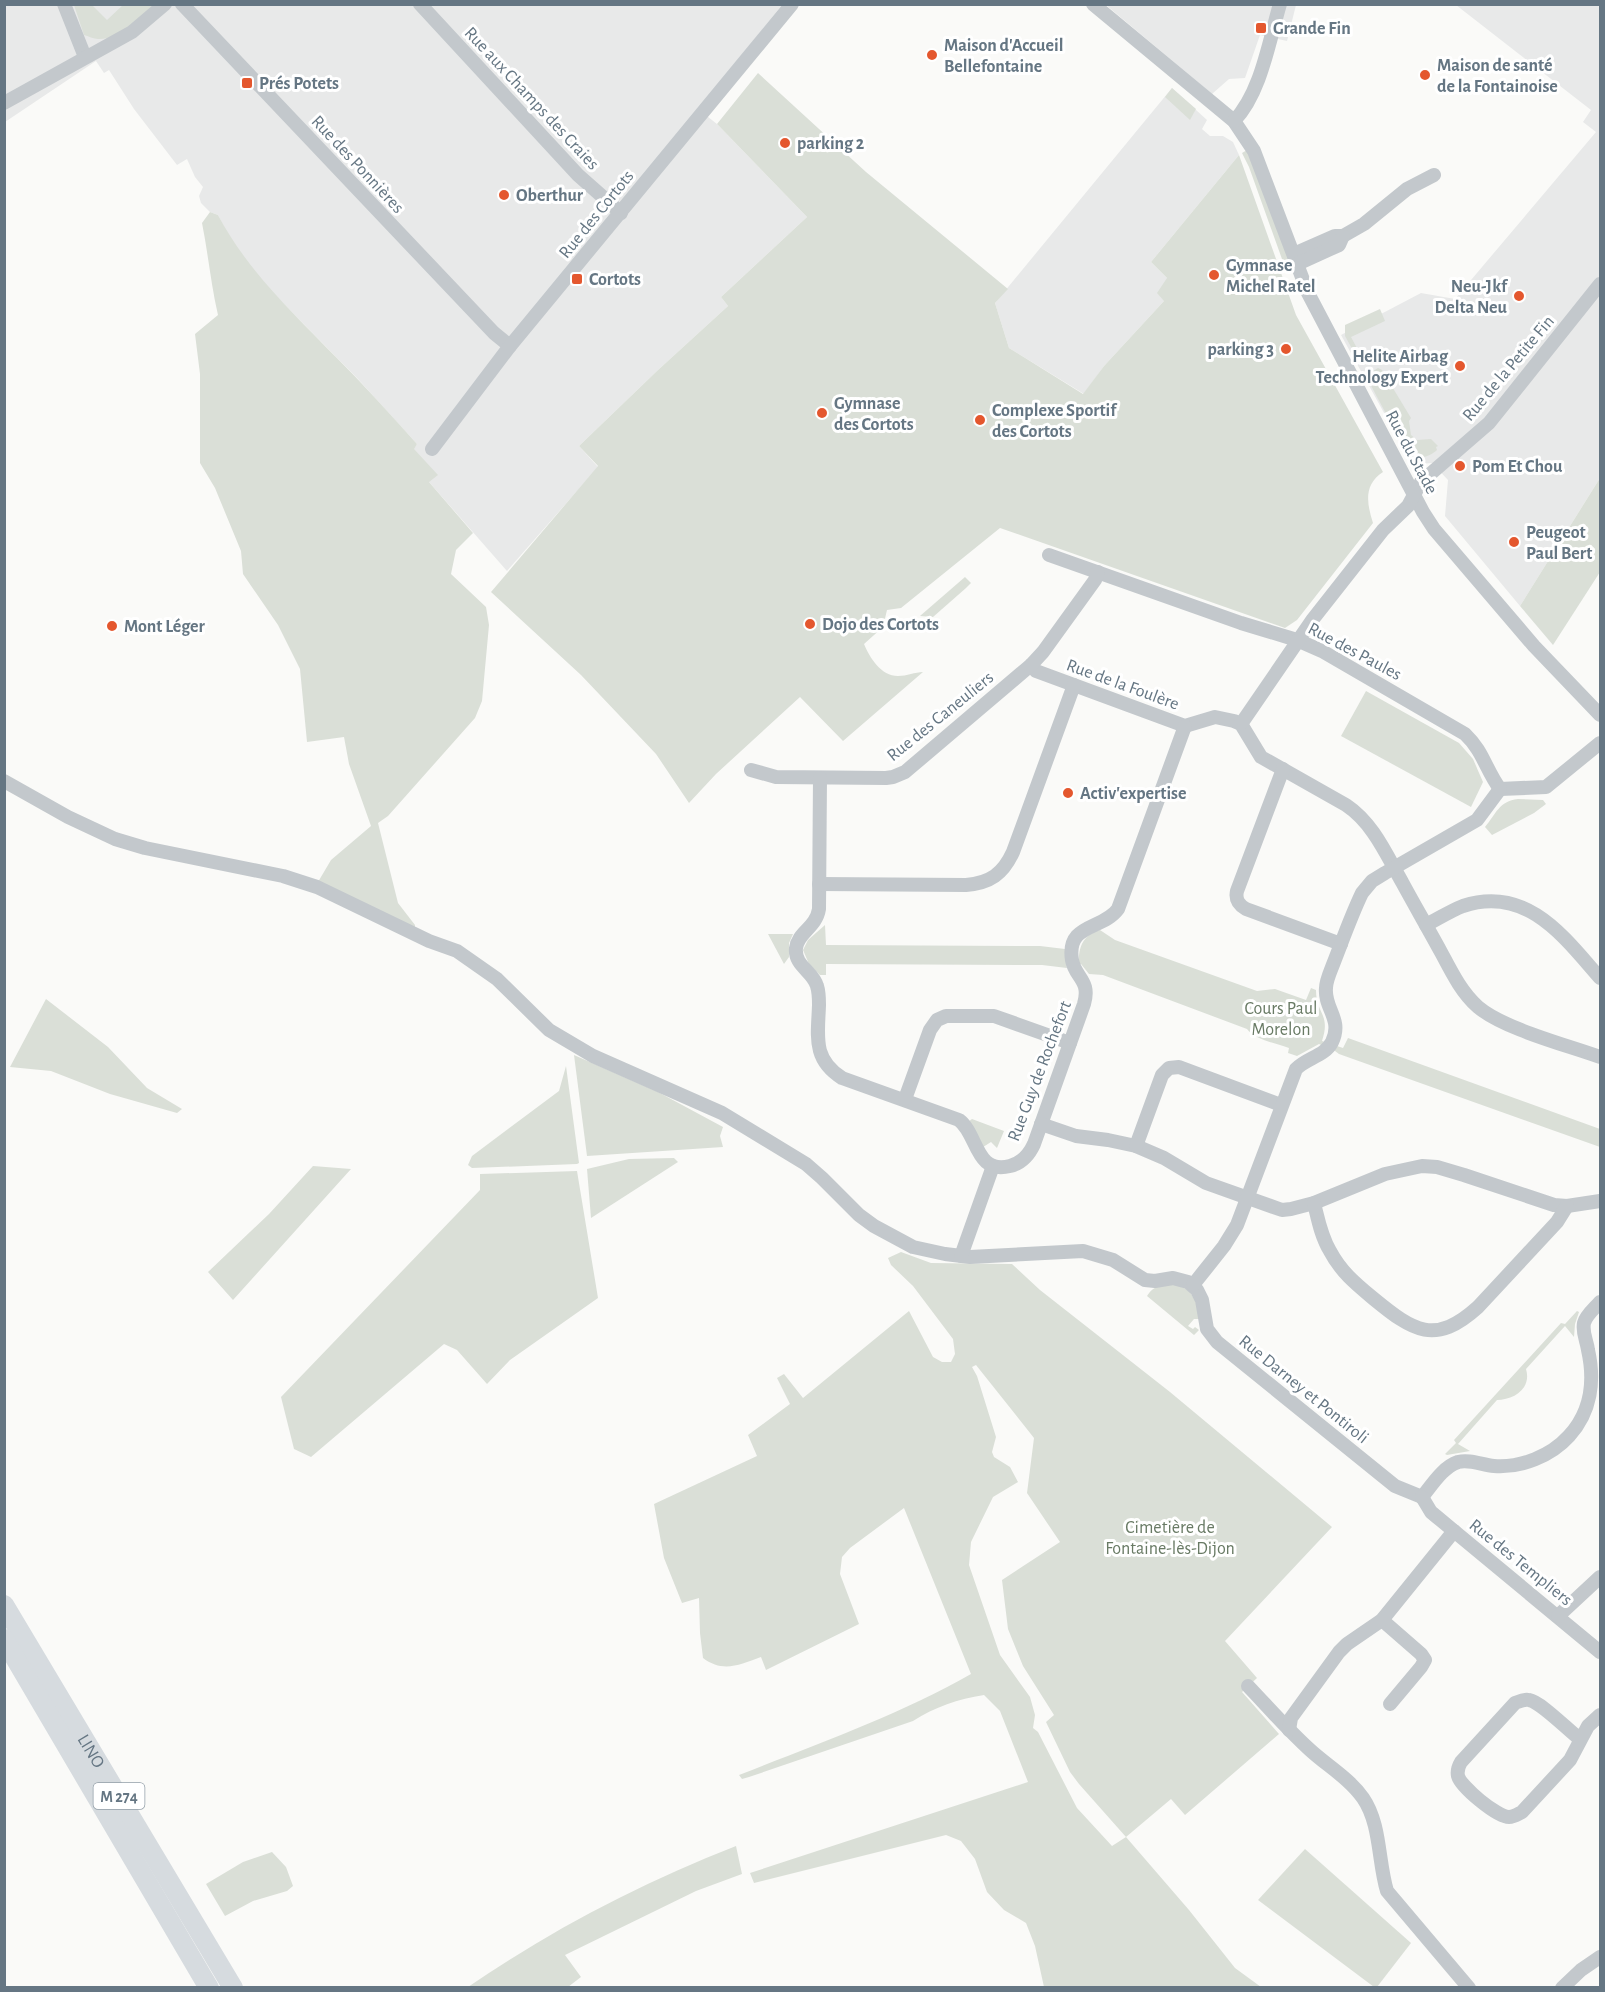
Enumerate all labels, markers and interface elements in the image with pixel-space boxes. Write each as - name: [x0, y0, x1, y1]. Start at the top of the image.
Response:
- place label: Grande Fin: [1273, 20, 1351, 38]
- marker: Grande Fin: [1254, 21, 1268, 35]
- street label: Rue aux Champs des Craies: [461, 24, 602, 174]
- place label: Maison d'Accueil Bellefontaine: [944, 37, 1063, 76]
- marker: Maison d'Accueil Bellefontaine: [925, 48, 939, 62]
- place label: Maison de santé de la Fontainoise: [1437, 57, 1558, 96]
- marker: Maison de santé de la Fontainoise: [1418, 68, 1432, 82]
- place label: Prés Potets: [259, 75, 339, 93]
- marker: Prés Potets: [240, 76, 254, 90]
- street label: Rue des Ponnières: [308, 112, 407, 217]
- place label: parking 2: [797, 135, 865, 153]
- marker: parking 2: [778, 136, 792, 150]
- street label: Rue des Cortots: [556, 167, 638, 262]
- place label: Oberthur: [516, 187, 584, 205]
- marker: Oberthur: [497, 188, 511, 202]
- place label: Gymnase Michel Ratel: [1226, 257, 1316, 296]
- marker: Gymnase Michel Ratel: [1207, 268, 1221, 282]
- place label: Cortots: [589, 271, 641, 289]
- marker: Cortots: [570, 272, 584, 286]
- place label: Neu-Jkf Delta Neu: [1435, 278, 1509, 317]
- marker: Neu-Jkf Delta Neu: [1512, 289, 1526, 303]
- street label: Rue de la Petite Fin: [1460, 312, 1558, 425]
- place label: parking 3: [1207, 341, 1274, 359]
- marker: parking 3: [1279, 342, 1293, 356]
- place label: Helite Airbag Technology Expert: [1316, 348, 1449, 387]
- marker: Helite Airbag Technology Expert: [1453, 359, 1467, 373]
- place label: Gymnase des Cortots: [834, 395, 914, 434]
- place label: Complexe Sportif des Cortots: [992, 402, 1118, 441]
- marker: Gymnase des Cortots: [815, 406, 829, 420]
- street label: Rue du Stade: [1382, 408, 1441, 497]
- marker: Complexe Sportif des Cortots: [973, 413, 987, 427]
- place label: Pom Et Chou: [1472, 458, 1563, 476]
- marker: Pom Et Chou: [1453, 459, 1467, 473]
- place label: Peugeot Paul Bert: [1526, 524, 1592, 563]
- marker: Peugeot Paul Bert: [1507, 535, 1521, 549]
- place label: Dojo des Cortots: [822, 616, 939, 634]
- marker: Dojo des Cortots: [803, 617, 817, 631]
- place label: Mont Léger: [124, 618, 206, 636]
- marker: Mont Léger: [105, 619, 119, 633]
- street label: Rue des Paules: [1305, 620, 1404, 684]
- street label: Rue de la Foulère: [1064, 656, 1181, 714]
- street label: Rue des Caneuliers: [884, 669, 997, 765]
- place label: Activ'expertise: [1080, 785, 1187, 803]
- marker: Activ'expertise: [1061, 786, 1075, 800]
- street label: Rue Guy de Rochefort: [1005, 998, 1075, 1144]
- park label: Cours Paul Morelon: [1244, 1000, 1318, 1039]
- street label: Rue Darney et Pontiroli: [1235, 1332, 1372, 1447]
- street label: Rue des Templiers: [1466, 1516, 1575, 1610]
- park label: Cimetière de Fontaine-lès-Dijon: [1105, 1519, 1235, 1558]
- street label: LINO: [73, 1731, 107, 1771]
- road number: M 274: [94, 1783, 144, 1809]

